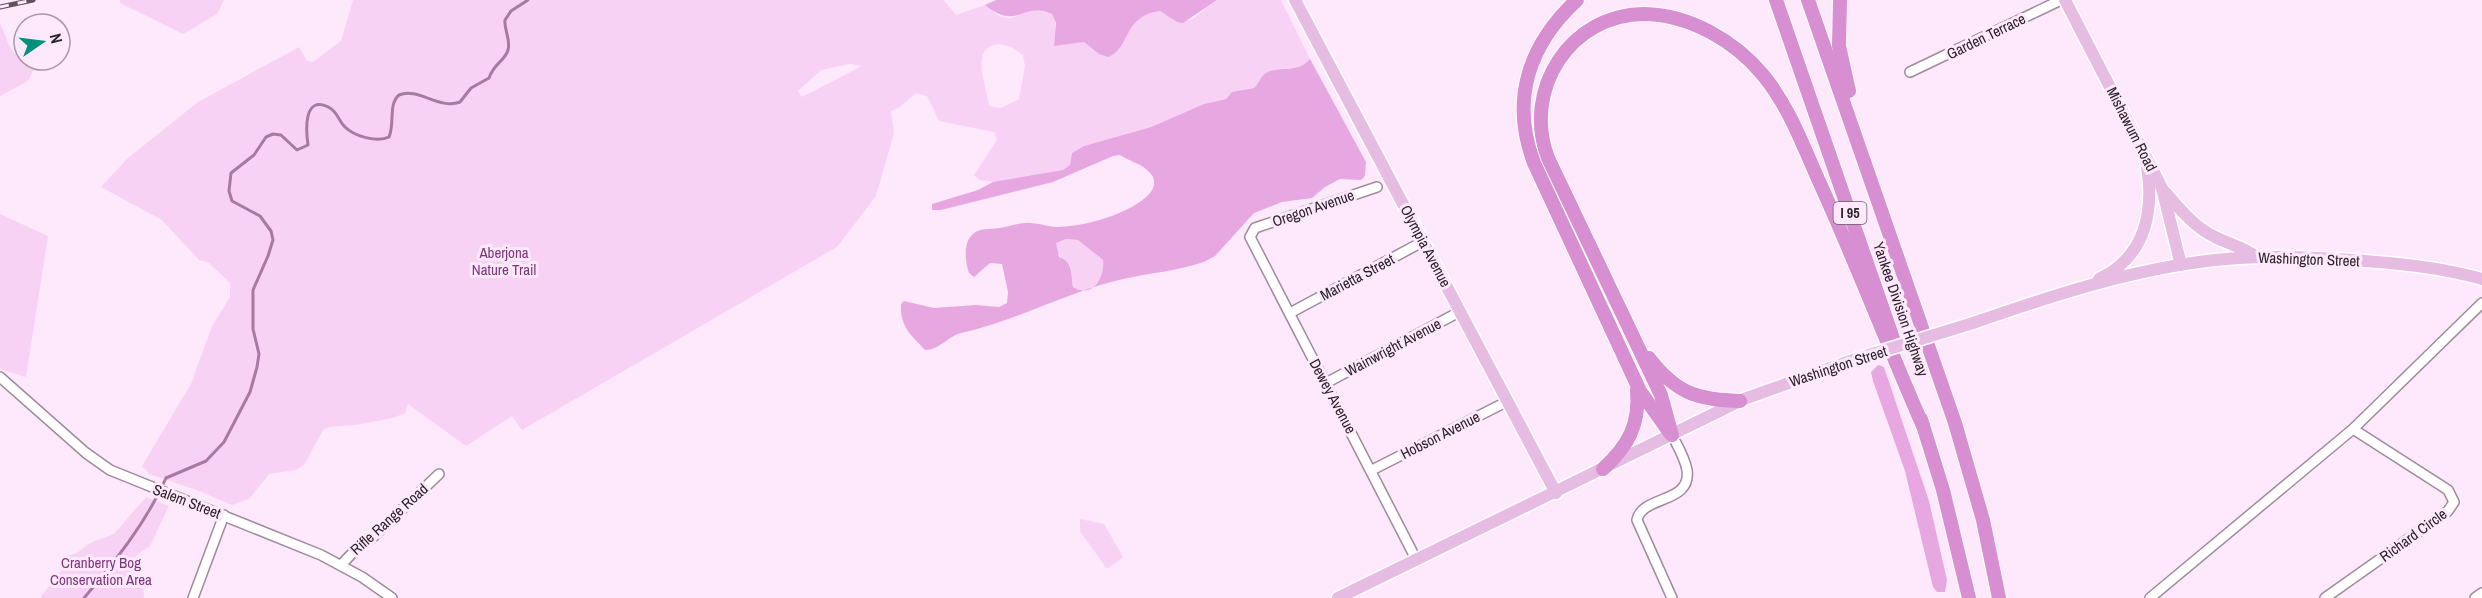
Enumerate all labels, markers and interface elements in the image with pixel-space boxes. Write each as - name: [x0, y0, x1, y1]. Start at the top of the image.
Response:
- street label: Garden Terrace: [1943, 8, 2029, 64]
- north arrow: [12, 12, 72, 72]
- text: N: [45, 31, 68, 46]
- street label: Mishawum Road: [2102, 83, 2162, 175]
- street label: Oregon Avenue: [1269, 184, 1357, 232]
- street label: Olympia Avenue: [1396, 201, 1456, 291]
- road number: I 95: [1834, 202, 1866, 224]
- street label: Yankee Division Highway: [1868, 239, 1934, 380]
- park label: Aberjona Nature Trail: [472, 242, 536, 280]
- street label: Washington Street: [2258, 247, 2361, 271]
- street label: Marietta Street: [1316, 248, 1398, 305]
- street label: Wainwright Avenue: [1341, 313, 1445, 381]
- street label: Washington Street: [1787, 340, 1890, 392]
- street label: Dewey Avenue: [1305, 355, 1362, 437]
- street label: Hobson Avenue: [1397, 406, 1484, 464]
- street label: Salem Street: [150, 478, 224, 524]
- street label: Rifle Range Road: [346, 478, 432, 560]
- street label: Richard Circle: [2375, 503, 2451, 567]
- park label: Cranberry Bog Conservation Area: [50, 552, 152, 590]

